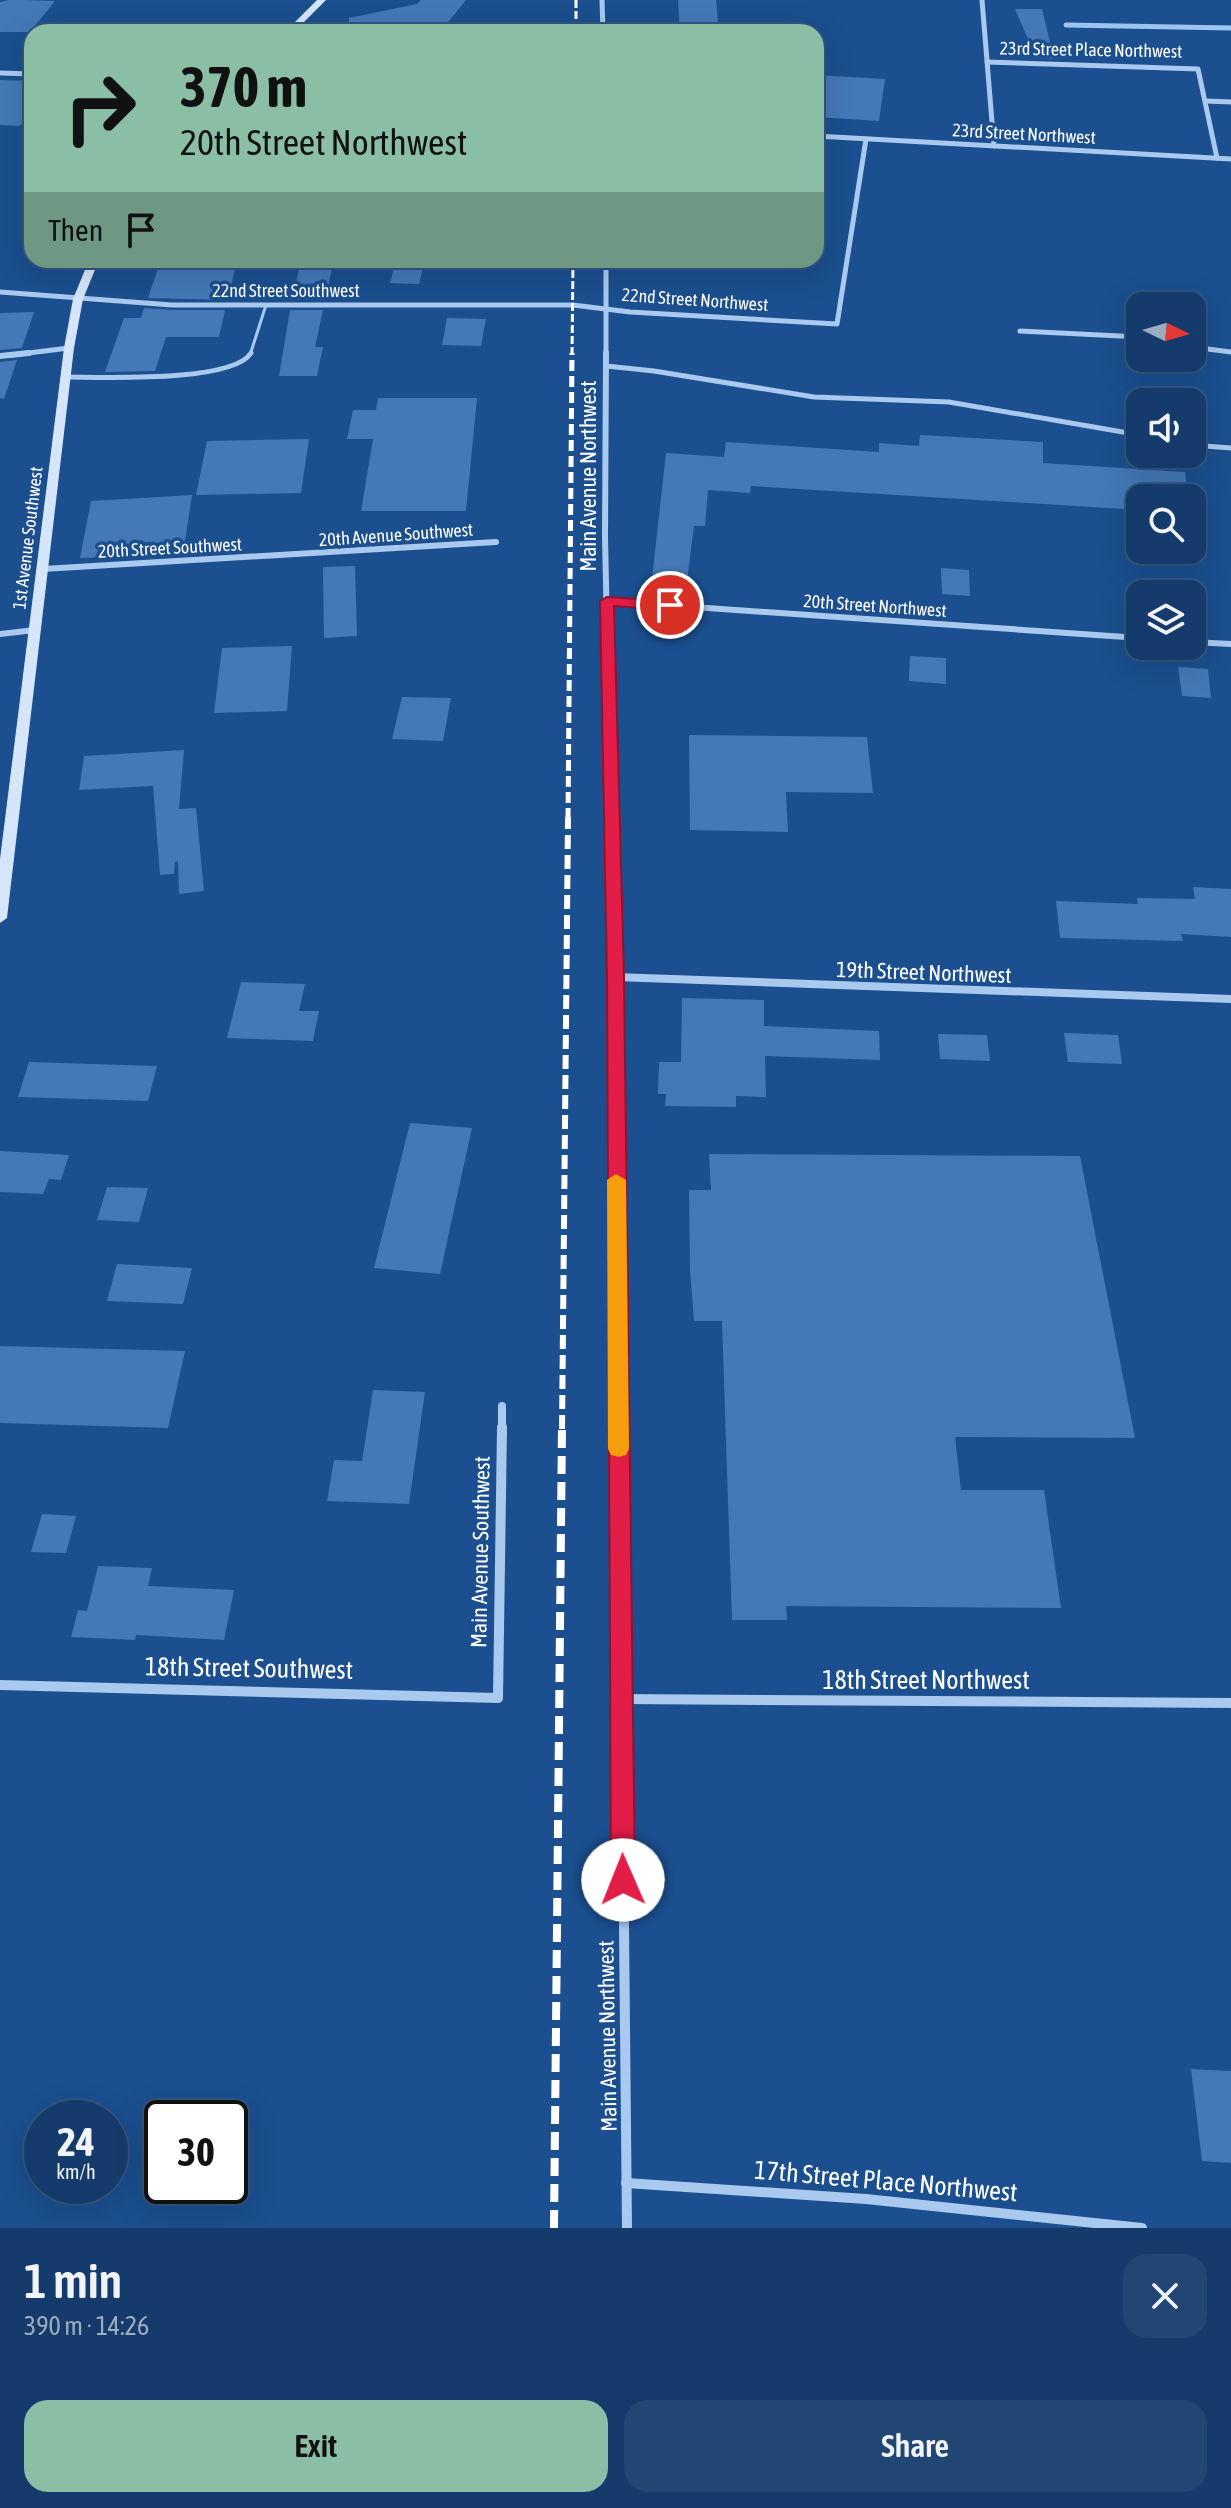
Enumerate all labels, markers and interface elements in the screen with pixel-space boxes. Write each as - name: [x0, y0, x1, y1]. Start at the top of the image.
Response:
- street label: 23rd Street Place Northwest: [999, 37, 1183, 62]
- text: 370 m: [180, 55, 307, 119]
- icon: right: [48, 56, 152, 160]
- street label: 23rd Street Northwest: [952, 119, 1096, 148]
- text: 20th Street Northwest: [180, 121, 467, 163]
- icon: arrive: [119, 208, 163, 252]
- text: Then: [48, 213, 103, 247]
- street label: 22nd Street Southwest: [212, 280, 360, 301]
- street label: 22nd Street Northwest: [621, 284, 769, 315]
- north arrow: [1126, 292, 1206, 372]
- map controls: [1126, 292, 1206, 660]
- street label: Main Avenue Northwest: [575, 380, 601, 572]
- button: sound: [1126, 388, 1206, 468]
- street label: 1st Avenue Southwest: [8, 465, 47, 611]
- button: search: [1126, 484, 1206, 564]
- street label: 20th Avenue Southwest: [318, 519, 474, 550]
- street label: 20th Street Southwest: [97, 533, 243, 562]
- pin: [636, 571, 704, 639]
- button: layers: [1126, 580, 1206, 660]
- icon: arrive: [648, 583, 692, 627]
- street label: 20th Street Northwest: [803, 590, 947, 621]
- street label: 19th Street Northwest: [836, 956, 1012, 988]
- street label: Main Avenue Southwest: [465, 1456, 495, 1648]
- street label: 18th Street Southwest: [145, 1651, 353, 1685]
- street label: 18th Street Northwest: [822, 1665, 1030, 1695]
- position arrow: [581, 1838, 665, 1922]
- street label: Main Avenue Northwest: [592, 1940, 622, 2132]
- speed limit sign: 30: [144, 2100, 248, 2204]
- text: 24: [57, 2119, 95, 2164]
- street label: 17th Street Place Northwest: [753, 2155, 1019, 2207]
- text: km/h: [56, 2160, 96, 2183]
- text: 1 min: [24, 2253, 122, 2308]
- button: close: [1123, 2254, 1207, 2338]
- text: 390 m · 14:26: [24, 2311, 149, 2341]
- button: Exit: [24, 2400, 608, 2492]
- button: Share: [624, 2400, 1207, 2492]

